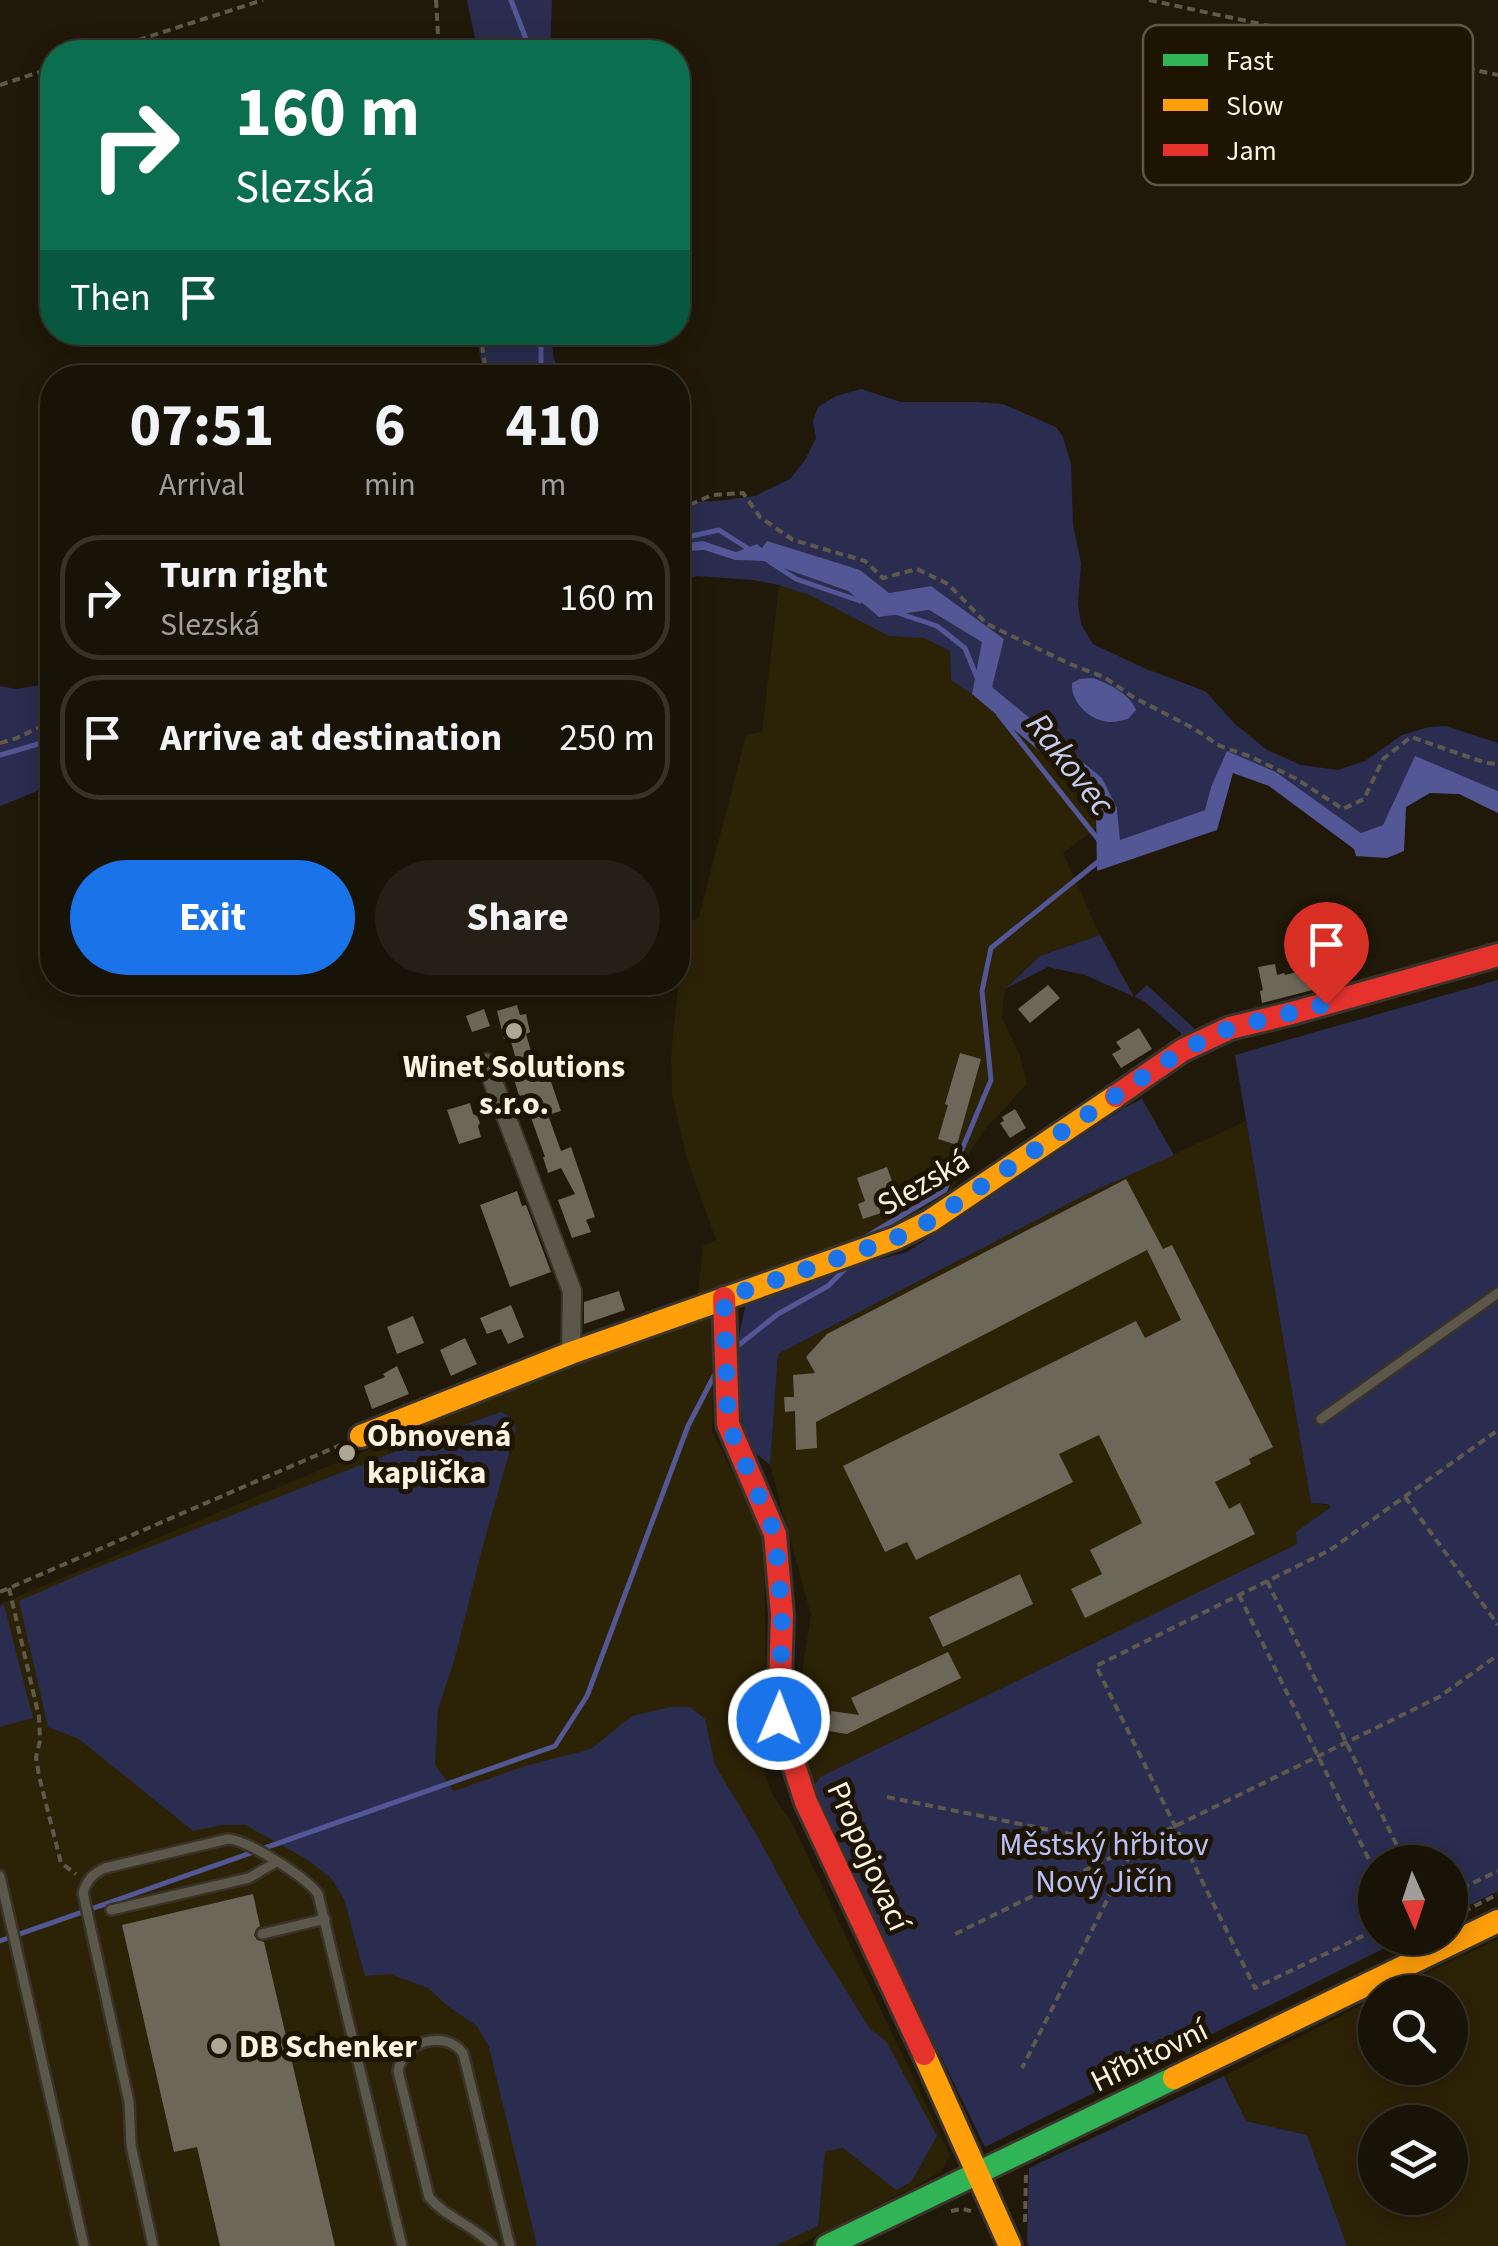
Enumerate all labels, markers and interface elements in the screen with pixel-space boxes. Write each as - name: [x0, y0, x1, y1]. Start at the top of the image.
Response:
- legend: [1143, 25, 1473, 185]
- text: Fast: [1226, 41, 1274, 81]
- text: 160 m: [235, 63, 420, 163]
- icon: right: [70, 80, 200, 210]
- text: Slow: [1226, 86, 1283, 126]
- text: Jam: [1226, 131, 1277, 171]
- text: Slezská: [235, 156, 375, 220]
- icon: arrive: [171, 270, 226, 325]
- text: Then: [70, 271, 151, 325]
- text: 07:51: [130, 384, 274, 469]
- text: 6: [374, 384, 406, 469]
- text: 410: [505, 384, 600, 469]
- text: Arrival: [159, 462, 245, 508]
- text: min: [364, 462, 416, 508]
- text: m: [540, 462, 566, 508]
- text: Turn right: [160, 548, 328, 602]
- icon: right: [75, 570, 130, 625]
- text: 160 m: [559, 571, 655, 625]
- text: Slezská: [160, 602, 260, 648]
- water label: Rakovec: [1014, 702, 1127, 828]
- icon: arrive: [75, 710, 130, 765]
- text: Arrive at destination: [160, 711, 502, 765]
- text: 250 m: [559, 711, 655, 765]
- button: Exit: [70, 860, 355, 975]
- button: Share: [375, 860, 660, 975]
- pin: [1284, 902, 1369, 1005]
- icon: arrive: [1299, 917, 1354, 972]
- marker: Winet Solutions s.r.o.: [503, 1020, 525, 1042]
- place label: Winet Solutions s.r.o.: [403, 1044, 625, 1127]
- street label: Slezská: [869, 1138, 978, 1228]
- place label: Obnovená kaplička: [367, 1413, 511, 1496]
- marker: Obnovená kaplička: [336, 1442, 358, 1464]
- position arrow: [727, 1667, 831, 1771]
- street label: Propojovací: [815, 1774, 922, 1940]
- park label: Městský hřbitov Nový Jičín: [999, 1822, 1209, 1905]
- north arrow: [1358, 1845, 1468, 1955]
- map controls: [1358, 1845, 1468, 2215]
- button: search: [1358, 1975, 1468, 2085]
- street label: Hřbitovní: [1083, 2007, 1217, 2104]
- place label: DB Schenker: [239, 2024, 417, 2070]
- marker: DB Schenker: [208, 2035, 230, 2057]
- button: layers: [1358, 2105, 1468, 2215]

